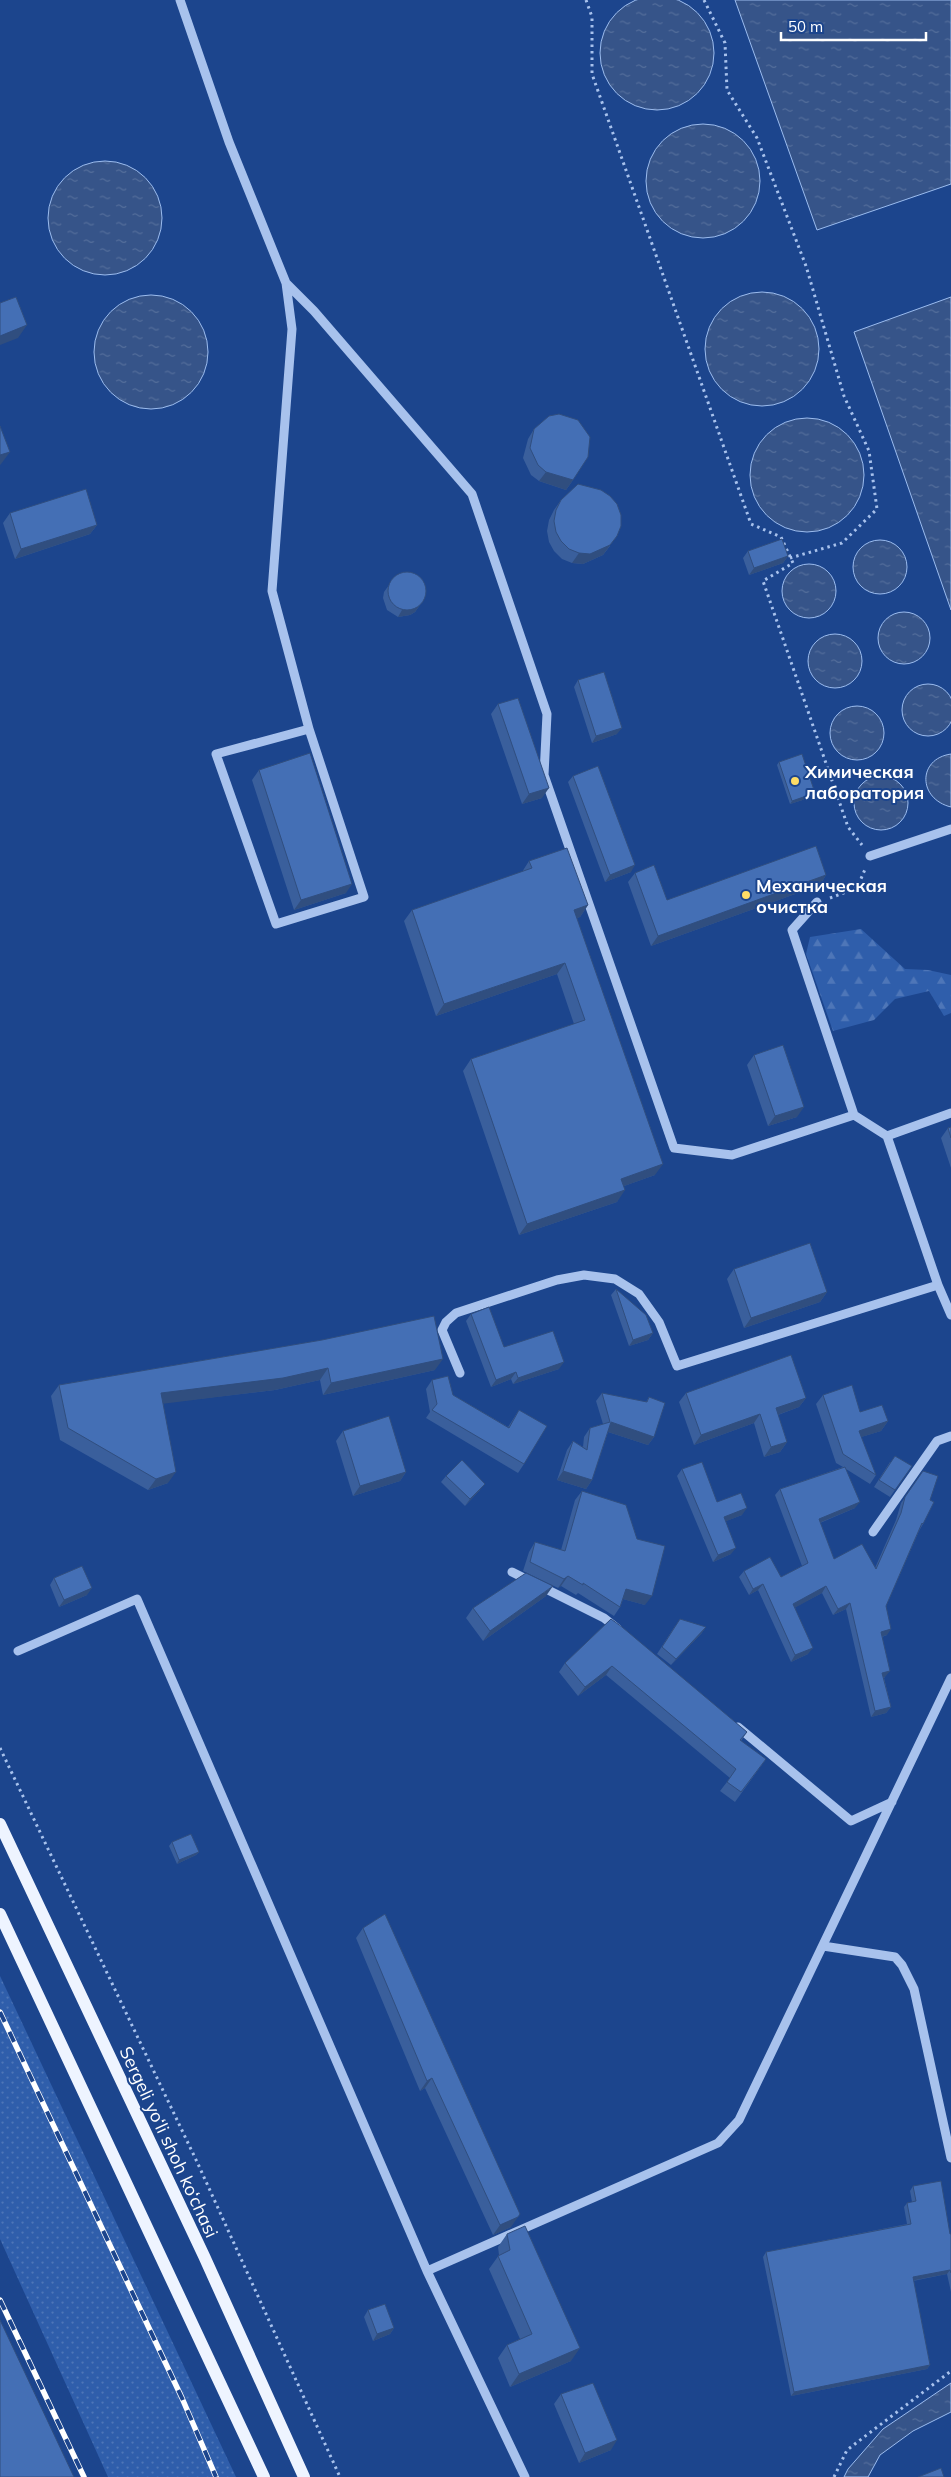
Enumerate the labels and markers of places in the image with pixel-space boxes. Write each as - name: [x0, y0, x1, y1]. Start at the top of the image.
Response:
- place label: Химическая лаборатория: [804, 760, 924, 804]
- marker: Химическая лаборатория: [789, 775, 801, 787]
- place label: Механическая очистка: [756, 874, 887, 918]
- marker: Механическая очистка: [740, 889, 752, 901]

